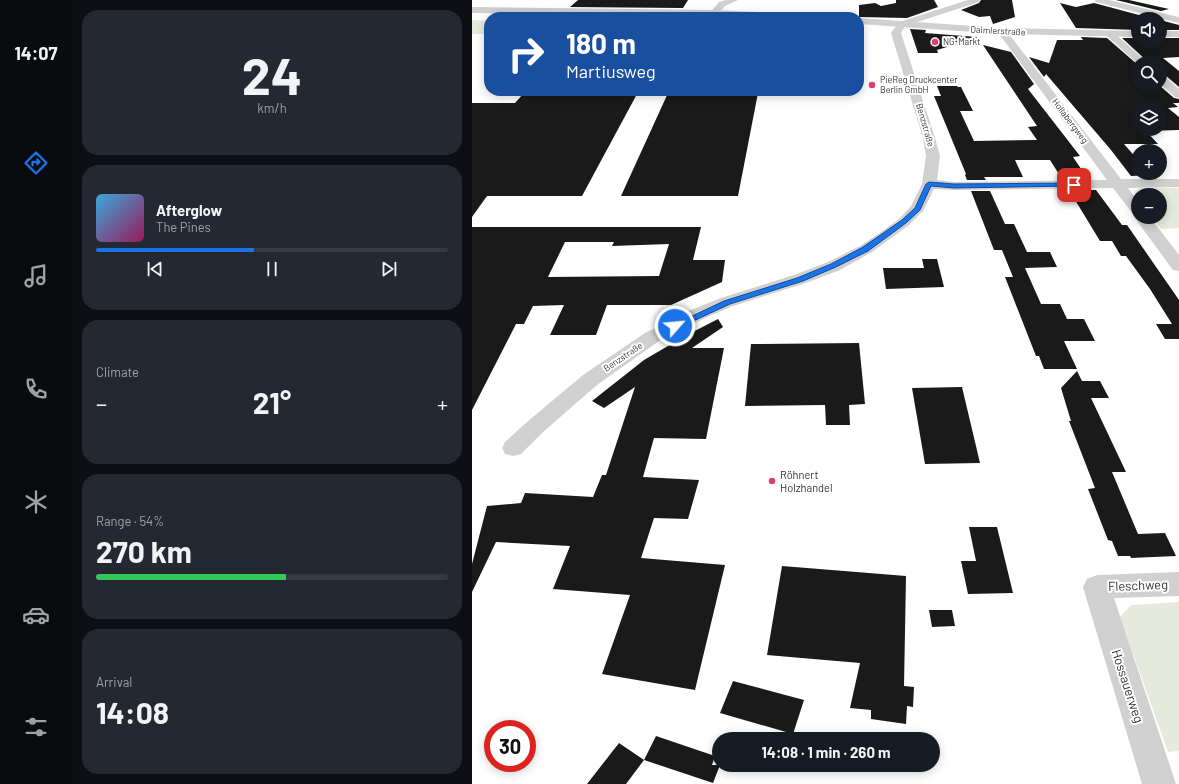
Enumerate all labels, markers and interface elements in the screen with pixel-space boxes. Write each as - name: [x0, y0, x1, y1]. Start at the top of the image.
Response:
- map controls: [1131, 12, 1167, 224]
- button: sound: [1131, 12, 1167, 48]
- street label: Daimlerstraße: [970, 24, 1026, 37]
- text: 180 m: [566, 26, 636, 60]
- icon: right: [500, 28, 552, 80]
- place label: NG-Markt: [943, 36, 980, 47]
- marker: NG-Markt: [930, 37, 940, 47]
- text: 14:07: [14, 42, 58, 64]
- text: 24: [242, 43, 302, 105]
- button: search: [1131, 56, 1167, 92]
- text: Martiusweg: [566, 60, 656, 82]
- place label: PieReg Druckcenter Berlin GmbH: [880, 74, 958, 95]
- marker: PieReg Druckcenter Berlin GmbH: [867, 80, 877, 90]
- street label: Hollabergweg: [1050, 96, 1091, 145]
- text: km/h: [257, 100, 287, 116]
- button: layers: [1131, 100, 1167, 136]
- street label: Benzstraße: [914, 102, 937, 148]
- button: +: [1131, 144, 1167, 180]
- icon: directions: [22, 149, 50, 177]
- pin: [1057, 168, 1091, 202]
- icon: arrive: [1063, 174, 1085, 196]
- button: −: [1131, 188, 1167, 224]
- text: Afterglow: [156, 201, 222, 219]
- text: The Pines: [156, 219, 211, 235]
- icon: previous: [144, 258, 166, 280]
- icon: pause: [261, 258, 283, 280]
- icon: next: [378, 258, 400, 280]
- icon: music: [22, 262, 50, 290]
- position arrow: [654, 305, 696, 347]
- street label: Benzstraße: [601, 339, 644, 374]
- text: Climate: [96, 364, 139, 380]
- icon: phone: [22, 375, 50, 403]
- text: 21°: [253, 384, 291, 420]
- text: −: [96, 390, 107, 416]
- text: +: [437, 390, 448, 416]
- place label: Röhnert Holzhandel: [780, 468, 832, 494]
- marker: Röhnert Holzhandel: [767, 476, 777, 486]
- icon: climate: [22, 488, 50, 516]
- text: Range · 54%: [96, 513, 164, 529]
- text: 270 km: [96, 533, 192, 569]
- street label: Fleschweg: [1108, 576, 1168, 594]
- icon: car: [22, 601, 50, 629]
- street label: Hossauerweg: [1109, 647, 1147, 725]
- text: Arrival: [96, 674, 132, 690]
- text: 14:08: [96, 694, 169, 730]
- icon: filters: [22, 713, 50, 741]
- speed limit sign: 30: [484, 720, 536, 772]
- text: 14:08 · 1 min · 260 m: [762, 743, 890, 761]

